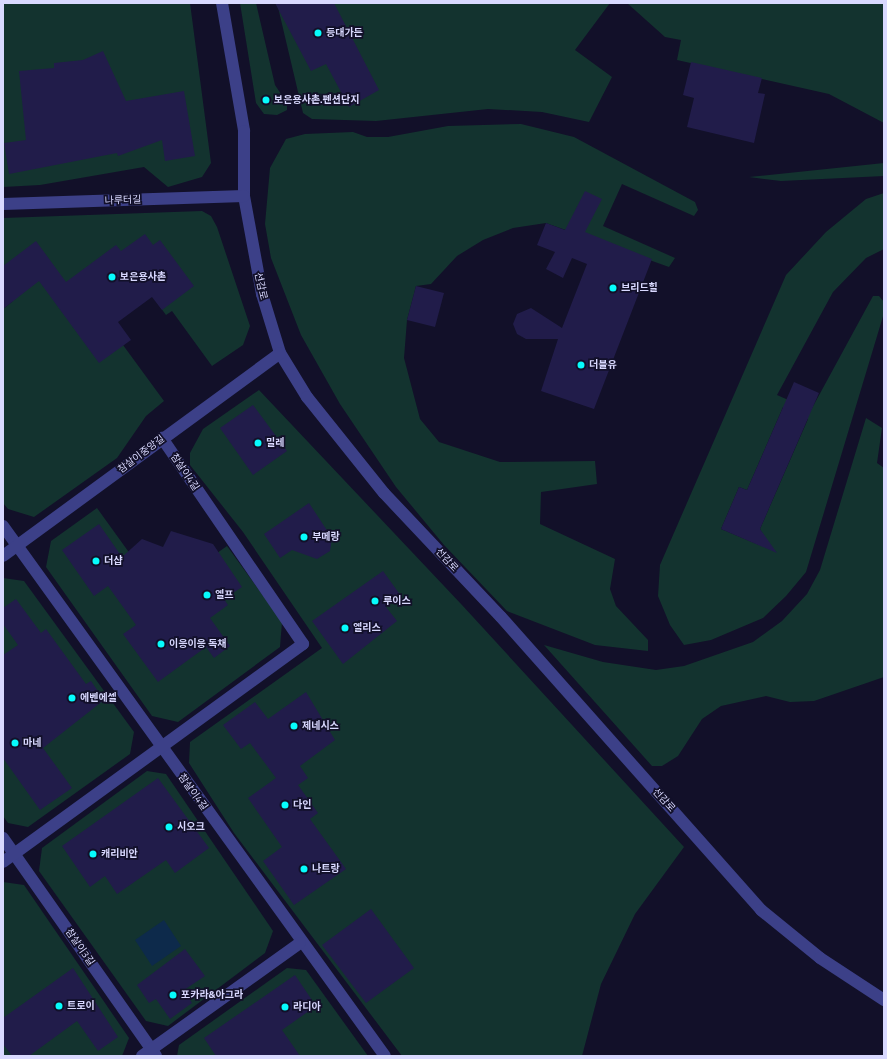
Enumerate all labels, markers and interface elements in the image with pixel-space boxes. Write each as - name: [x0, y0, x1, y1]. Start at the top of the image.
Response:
- place label: 등대가든: [326, 27, 363, 39]
- marker: 등대가든: [313, 28, 323, 38]
- place label: 보은용사촌.펜션단지: [274, 94, 359, 106]
- marker: 보은용사촌.펜션단지: [261, 95, 271, 105]
- street label: 나루터길: [104, 193, 142, 207]
- place label: 보은용사촌: [120, 271, 166, 283]
- street label: 선감로: [252, 271, 270, 301]
- marker: 보은용사촌: [107, 272, 117, 282]
- place label: 브리드힐: [621, 282, 658, 294]
- marker: 브리드힐: [608, 283, 618, 293]
- place label: 더블유: [589, 359, 617, 371]
- marker: 더블유: [576, 360, 586, 370]
- street label: 참살이중앙길: [115, 433, 167, 475]
- place label: 밀레: [266, 437, 284, 449]
- marker: 밀레: [253, 438, 263, 448]
- street label: 참살이4길: [168, 451, 202, 493]
- place label: 부메랑: [312, 531, 340, 543]
- marker: 부메랑: [299, 532, 309, 542]
- street label: 선감로: [433, 546, 461, 574]
- place label: 더샵: [104, 555, 122, 567]
- marker: 더샵: [91, 556, 101, 566]
- place label: 엘프: [215, 589, 233, 601]
- marker: 엘프: [202, 590, 212, 600]
- place label: 루이스: [383, 595, 411, 607]
- marker: 루이스: [370, 596, 380, 606]
- place label: 엘리스: [353, 622, 381, 634]
- marker: 엘리스: [340, 623, 350, 633]
- place label: 이응이응 독채: [169, 638, 226, 650]
- marker: 이응이응 독채: [156, 639, 166, 649]
- place label: 에벤에셀: [80, 692, 117, 704]
- marker: 에벤에셀: [67, 693, 77, 703]
- place label: 제네시스: [302, 720, 339, 732]
- marker: 제네시스: [289, 721, 299, 731]
- place label: 마네: [23, 737, 41, 749]
- marker: 마네: [10, 738, 20, 748]
- street label: 참살이4길: [176, 771, 210, 813]
- street label: 선감로: [650, 786, 678, 814]
- place label: 다인: [293, 799, 311, 811]
- marker: 다인: [280, 800, 290, 810]
- place label: 시오크: [177, 821, 205, 833]
- marker: 시오크: [164, 822, 174, 832]
- place label: 캐리비안: [101, 848, 138, 860]
- marker: 캐리비안: [88, 849, 98, 859]
- place label: 나트랑: [312, 863, 340, 875]
- marker: 나트랑: [299, 864, 309, 874]
- street label: 참살이3길: [63, 926, 97, 968]
- place label: 포카라&아그라: [181, 989, 243, 1001]
- marker: 포카라&아그라: [168, 990, 178, 1000]
- place label: 트로이: [67, 1000, 95, 1012]
- marker: 트로이: [54, 1001, 64, 1011]
- place label: 라디아: [293, 1001, 321, 1013]
- marker: 라디아: [280, 1002, 290, 1012]

